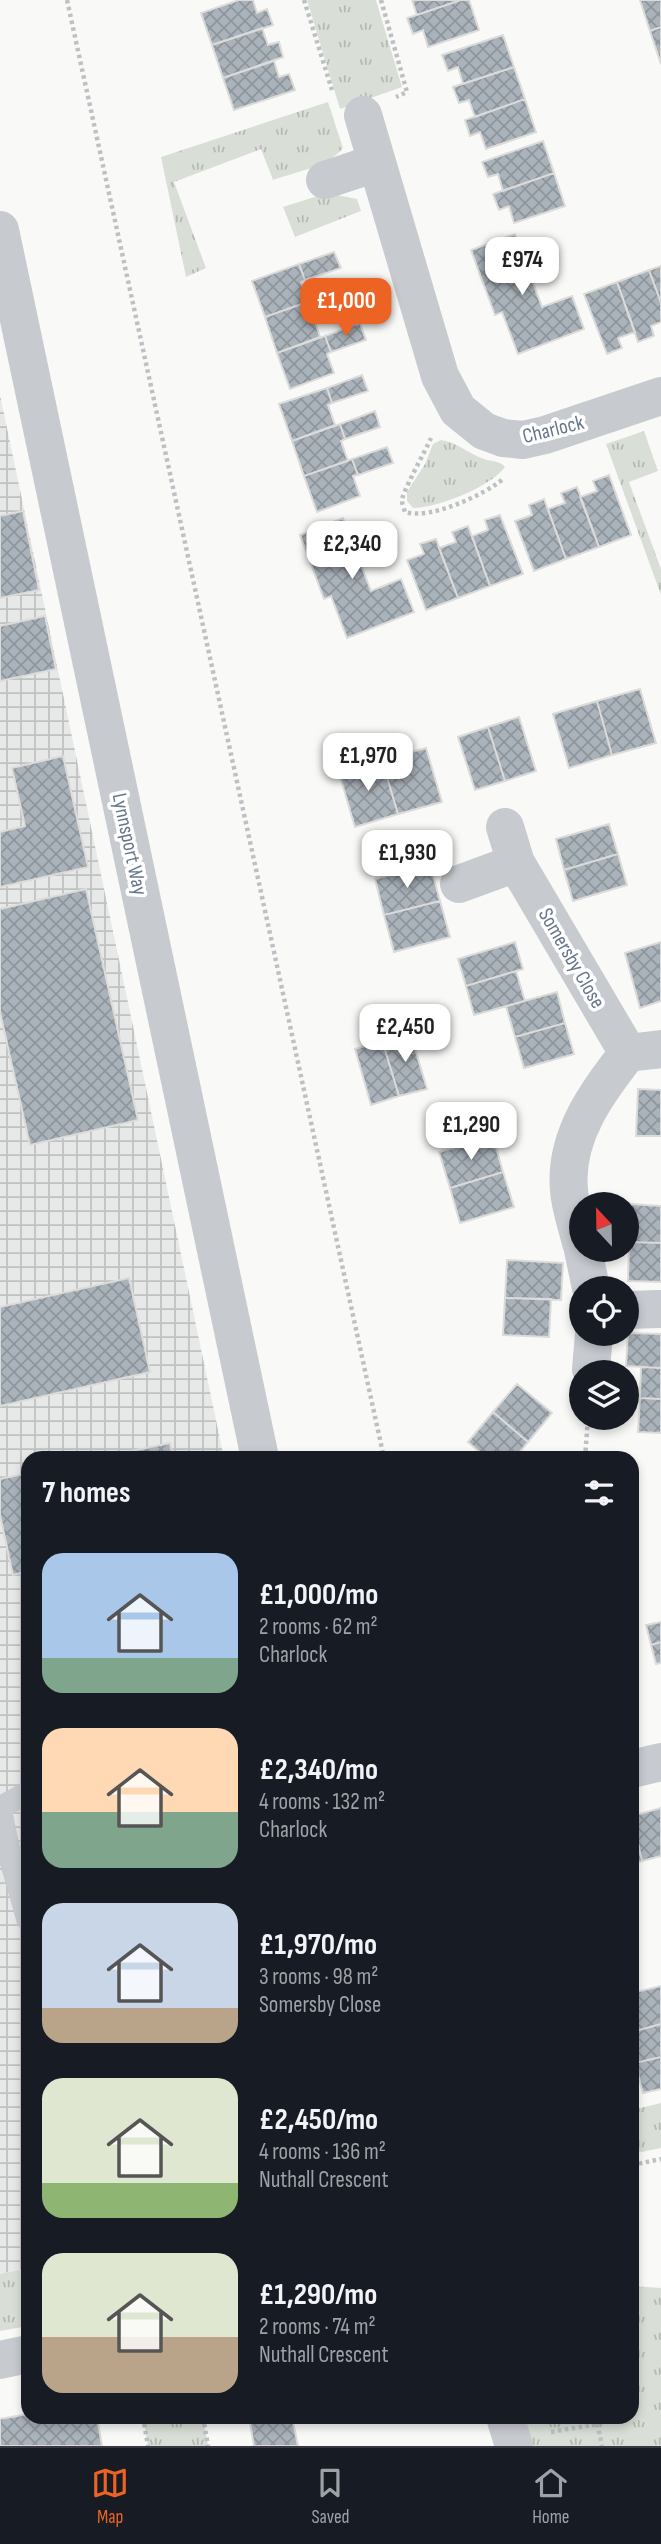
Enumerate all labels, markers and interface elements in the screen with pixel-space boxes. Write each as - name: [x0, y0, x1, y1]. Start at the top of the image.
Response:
- pin: £974: [481, 238, 563, 297]
- text: £974: [501, 246, 543, 274]
- pin: £1,000: [289, 278, 403, 338]
- text: £1,000: [316, 287, 376, 315]
- street label: Charlock: [520, 410, 586, 449]
- pin: £2,340: [295, 522, 409, 581]
- text: £2,340: [322, 530, 382, 558]
- pin: £1,970: [311, 734, 425, 793]
- text: £1,970: [339, 742, 397, 770]
- street label: Lynnsport Way: [107, 791, 152, 897]
- pin: £1,930: [350, 830, 464, 890]
- text: £1,930: [378, 839, 436, 867]
- street label: Somersby Close: [533, 904, 610, 1013]
- pin: £2,450: [348, 1004, 462, 1064]
- text: £2,450: [375, 1013, 435, 1041]
- pin: £1,290: [414, 1102, 528, 1162]
- text: £1,290: [442, 1111, 500, 1139]
- north arrow: [569, 1192, 639, 1262]
- map controls: [569, 1192, 639, 1430]
- button: locate: [569, 1276, 639, 1346]
- button: layers: [569, 1360, 639, 1430]
- icon: filters: [580, 1474, 618, 1512]
- text: 7 homes: [42, 1475, 130, 1511]
- text: £1,000/mo: [259, 1577, 378, 1613]
- icon: home: [98, 1581, 182, 1665]
- text: 2 rooms · 62 m²: [259, 1613, 378, 1641]
- text: Charlock: [259, 1641, 327, 1669]
- text: £2,340/mo: [259, 1752, 378, 1788]
- icon: home: [98, 1756, 182, 1840]
- text: 4 rooms · 132 m²: [259, 1788, 385, 1816]
- text: Charlock: [259, 1816, 327, 1844]
- text: £1,970/mo: [259, 1927, 377, 1963]
- icon: home: [98, 1931, 182, 2015]
- text: 3 rooms · 98 m²: [259, 1963, 378, 1991]
- text: Somersby Close: [259, 1991, 381, 2019]
- text: £2,450/mo: [259, 2102, 378, 2138]
- icon: home: [98, 2106, 182, 2190]
- text: 4 rooms · 136 m²: [259, 2138, 386, 2166]
- text: Nuthall Crescent: [259, 2166, 388, 2194]
- text: £1,290/mo: [259, 2277, 377, 2313]
- icon: home: [98, 2281, 182, 2365]
- text: 2 rooms · 74 m²: [259, 2313, 376, 2341]
- text: Nuthall Crescent: [259, 2341, 388, 2369]
- tab: Map: [91, 2464, 129, 2529]
- tab: Saved: [311, 2464, 350, 2529]
- tab: Home: [532, 2464, 570, 2529]

